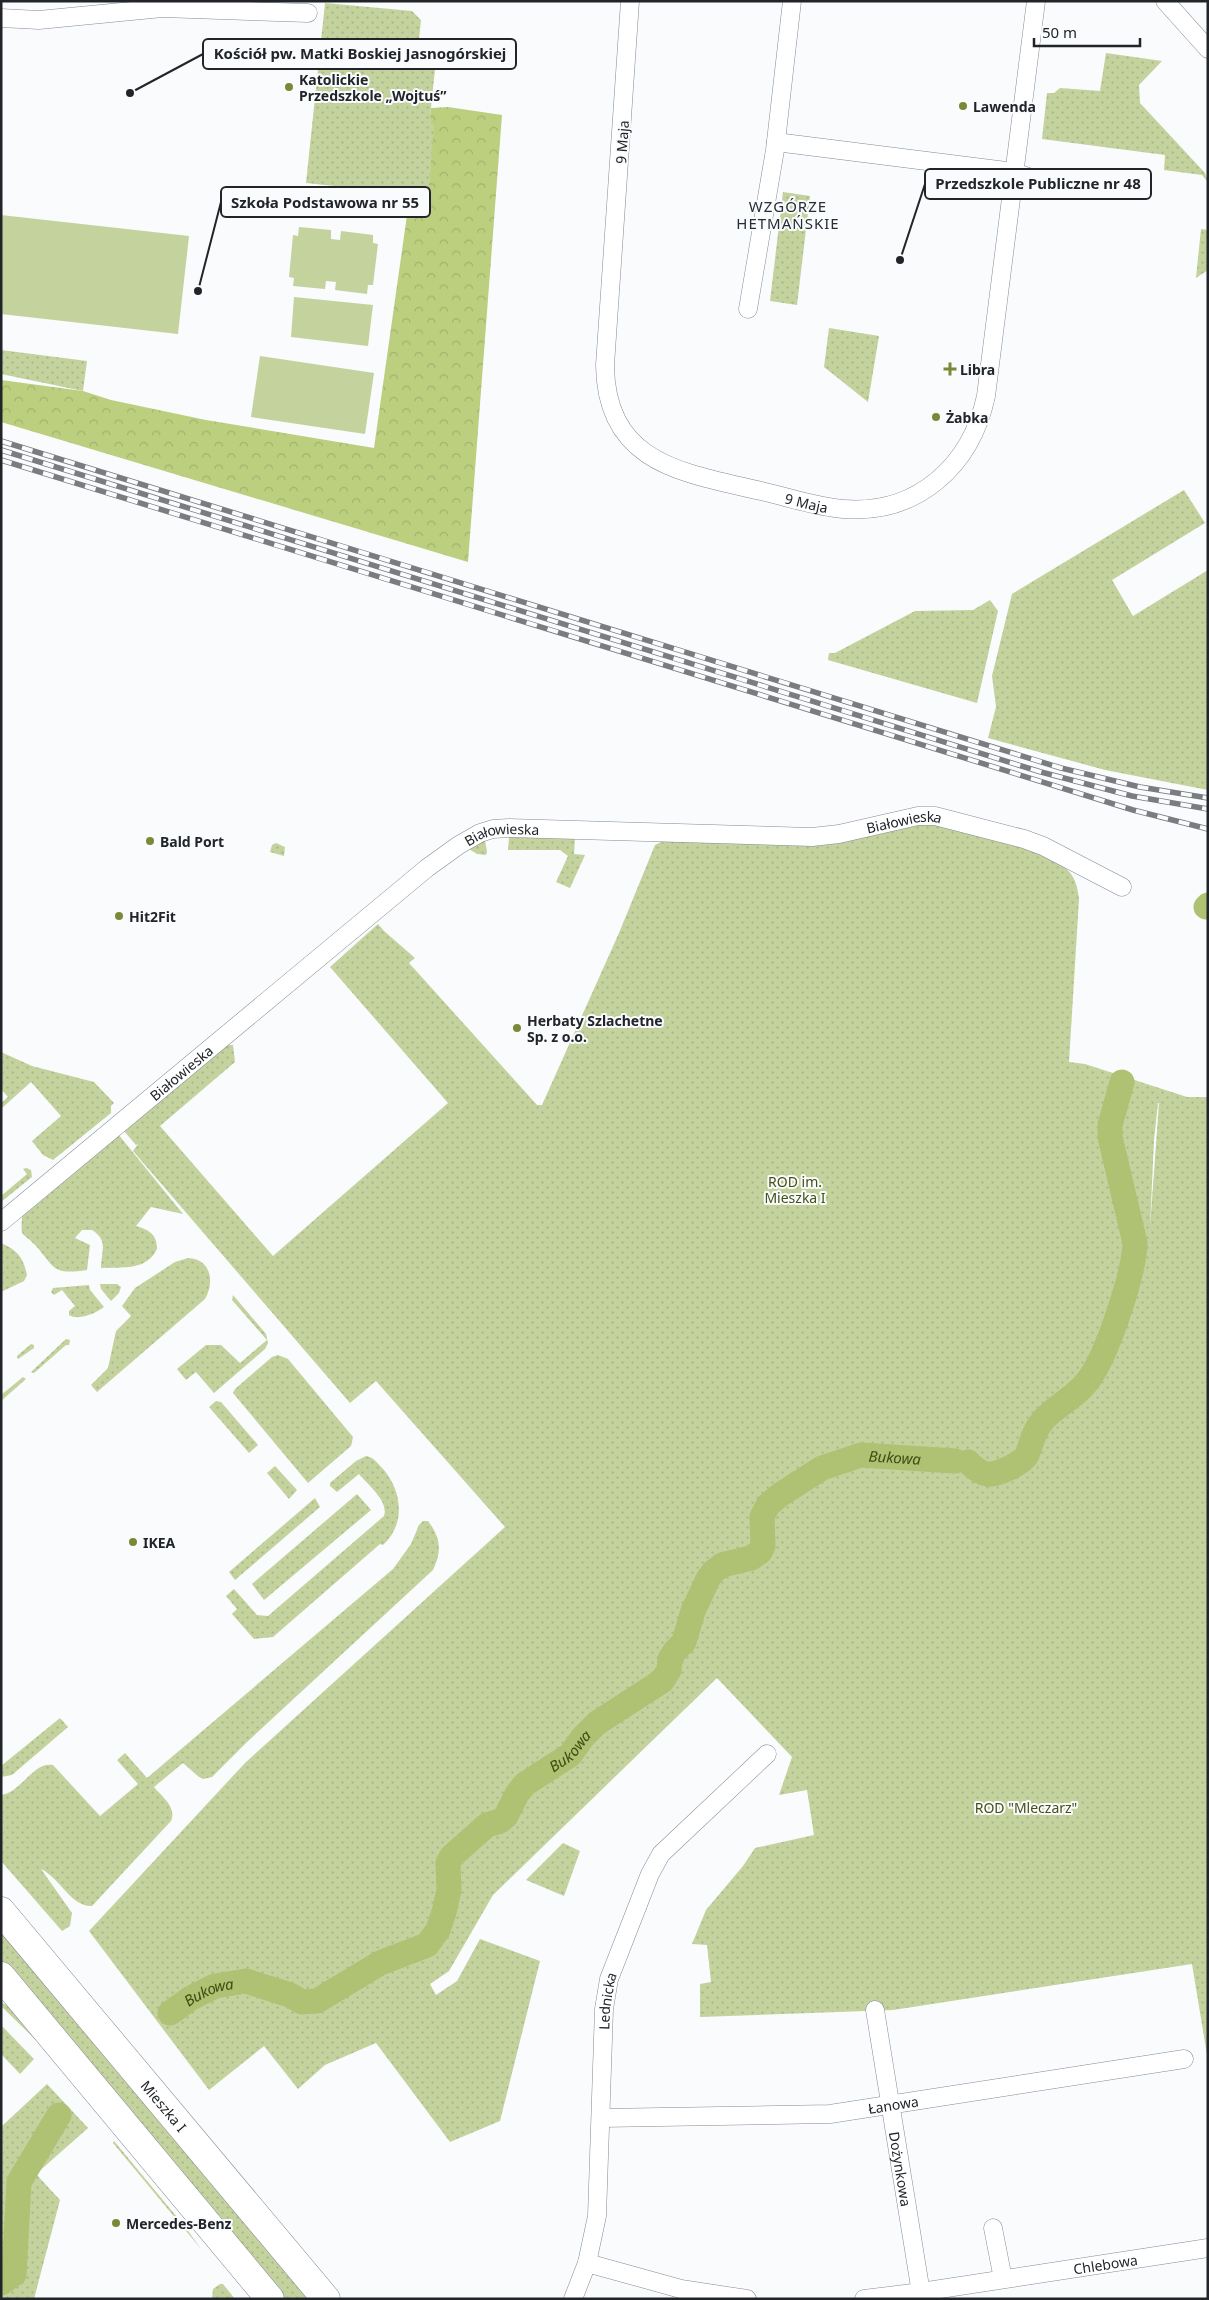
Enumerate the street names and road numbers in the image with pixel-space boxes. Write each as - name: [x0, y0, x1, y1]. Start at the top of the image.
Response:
- street label: 9 Maja: [611, 120, 633, 164]
- street label: 9 Maja: [783, 488, 830, 517]
- street label: Białowieska: [864, 806, 944, 837]
- street label: Białowieska: [461, 818, 540, 850]
- street label: Białowieska: [145, 1041, 217, 1104]
- street label: Lednicka: [594, 1969, 620, 2030]
- street label: Mieszka I: [137, 2076, 191, 2135]
- street label: Łanowa: [867, 2091, 920, 2117]
- street label: Dożynkowa: [885, 2130, 916, 2208]
- street label: Chlebowa: [1072, 2249, 1139, 2278]

